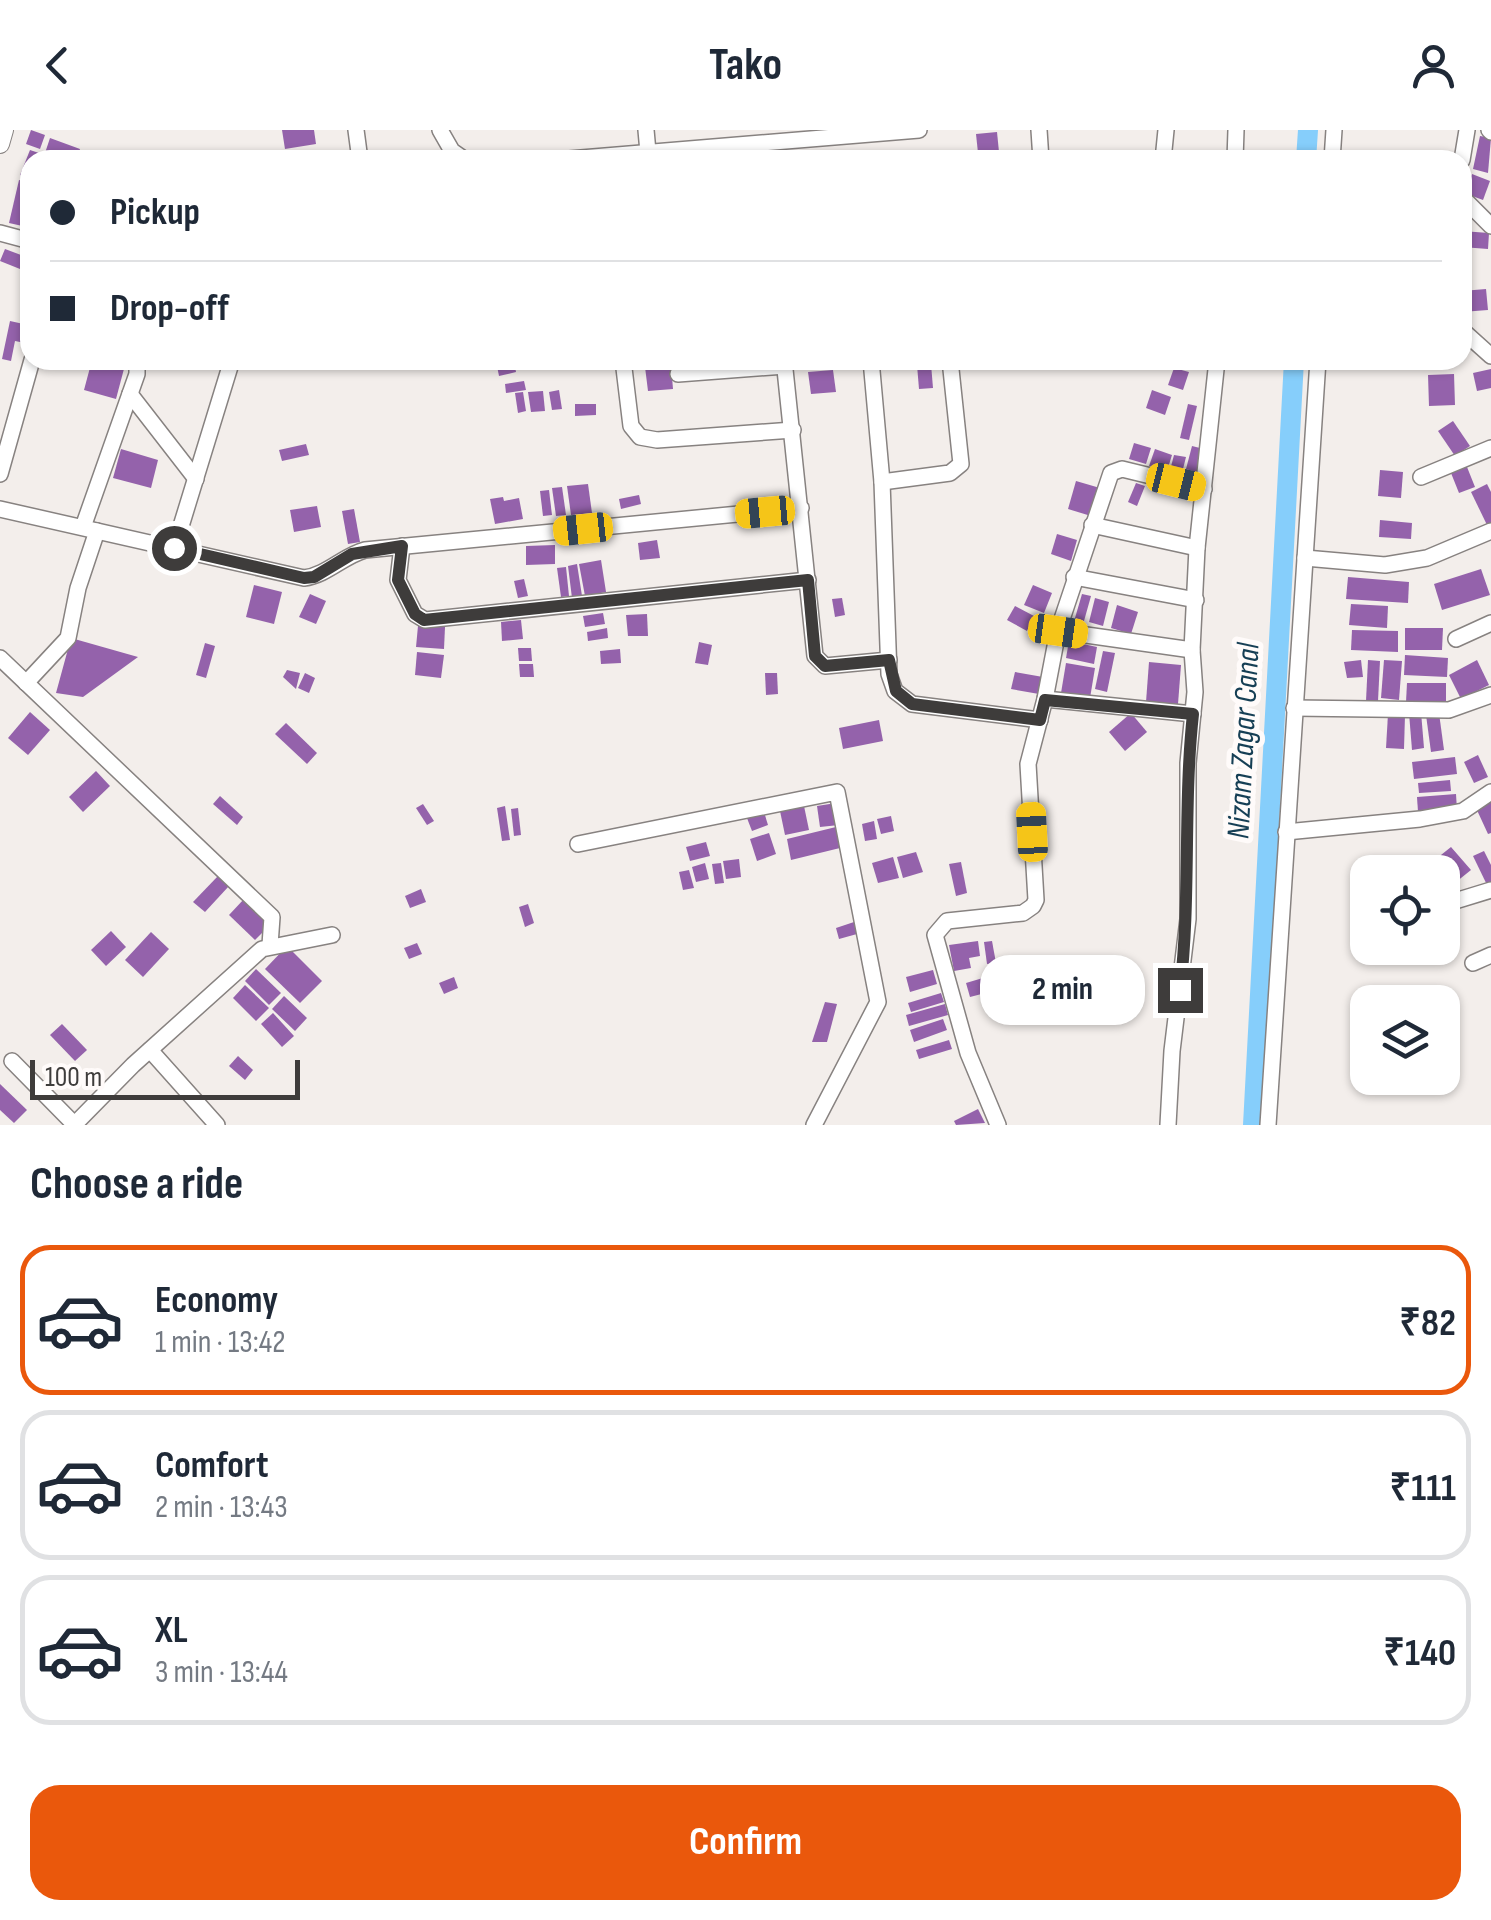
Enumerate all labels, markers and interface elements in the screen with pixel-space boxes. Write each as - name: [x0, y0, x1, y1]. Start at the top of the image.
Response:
- icon: back: [30, 38, 85, 93]
- text: Tako: [709, 38, 782, 93]
- icon: person: [1406, 38, 1461, 93]
- text: Pickup: [110, 190, 200, 235]
- text: Drop-off: [110, 286, 229, 331]
- car: [1143, 460, 1209, 504]
- car: [734, 494, 796, 530]
- car: [552, 511, 614, 547]
- route start: [152, 526, 197, 571]
- car: [1026, 612, 1090, 650]
- water label: Nizam Zagar Canal: [1219, 641, 1269, 840]
- car: [1015, 801, 1049, 863]
- map controls: [1350, 855, 1460, 1095]
- button: locate: [1350, 855, 1460, 965]
- callout: 2 min: [980, 955, 1145, 1025]
- route end: [1158, 968, 1203, 1013]
- text: 2 min: [1032, 970, 1093, 1009]
- button: layers: [1350, 985, 1460, 1095]
- scale bar: [30, 1055, 300, 1100]
- text: 100 m: [45, 1061, 102, 1094]
- text: Choose a ride: [30, 1157, 243, 1212]
- icon: car: [35, 1275, 125, 1365]
- text: Economy: [155, 1278, 278, 1323]
- text: ₹82: [1399, 1301, 1456, 1346]
- text: 1 min · 13:42: [155, 1323, 285, 1362]
- icon: car: [35, 1440, 125, 1530]
- text: Comfort: [155, 1443, 269, 1488]
- text: ₹111: [1390, 1466, 1456, 1511]
- text: 2 min · 13:43: [155, 1488, 288, 1527]
- icon: car: [35, 1605, 125, 1695]
- text: XL: [155, 1608, 188, 1653]
- text: ₹140: [1383, 1631, 1456, 1676]
- text: 3 min · 13:44: [155, 1653, 288, 1692]
- button: Confirm: [30, 1785, 1461, 1900]

